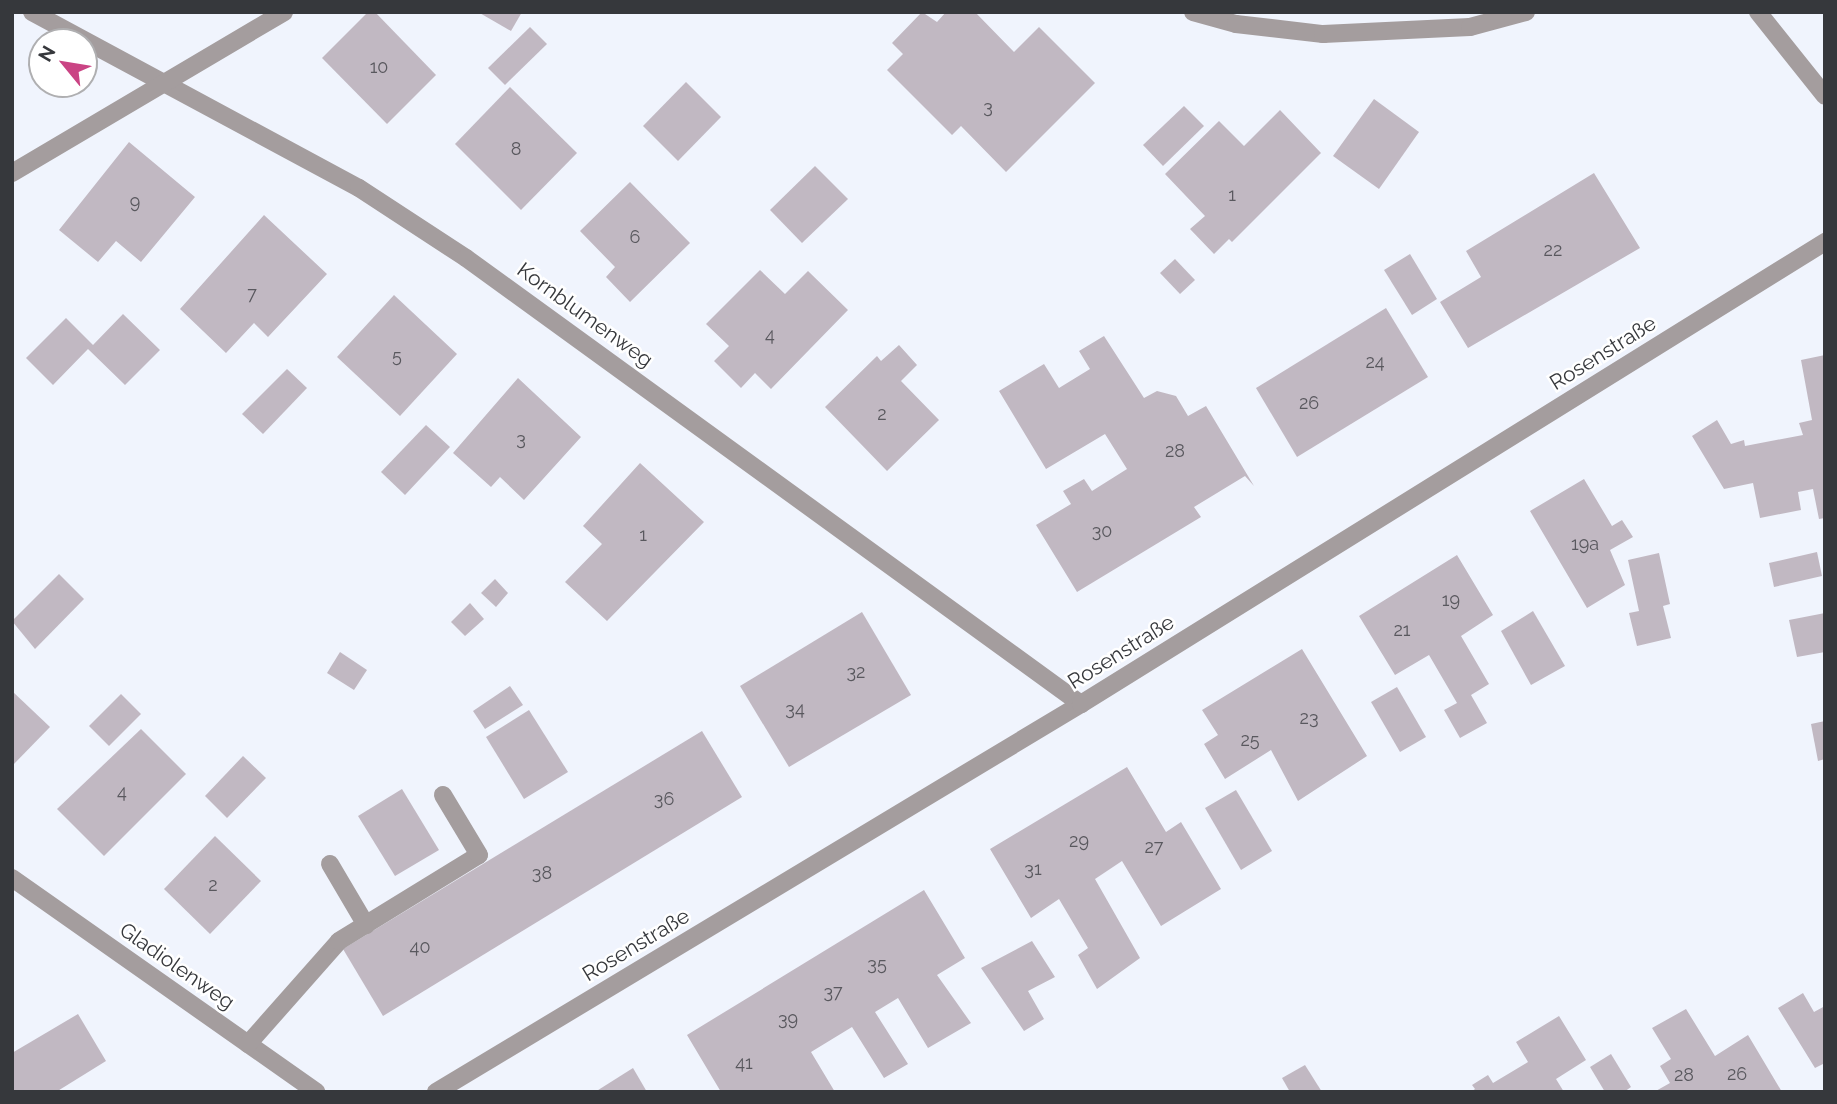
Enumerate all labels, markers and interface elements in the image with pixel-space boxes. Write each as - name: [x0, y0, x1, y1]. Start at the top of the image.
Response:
- north arrow: [28, 28, 98, 98]
- text: N: [33, 42, 60, 65]
- house number: 10: [370, 56, 388, 78]
- house number: 3: [983, 96, 993, 118]
- house number: 8: [511, 138, 521, 160]
- house number: 1: [1228, 184, 1236, 206]
- house number: 9: [130, 191, 140, 213]
- house number: 6: [630, 226, 640, 248]
- house number: 22: [1544, 239, 1562, 261]
- street label: Kornblumenweg: [512, 257, 658, 373]
- house number: 7: [247, 283, 257, 305]
- street label: Rosenstraße: [1545, 310, 1661, 396]
- house number: 4: [765, 324, 775, 346]
- house number: 5: [392, 345, 402, 367]
- house number: 24: [1365, 351, 1385, 373]
- house number: 26: [1299, 392, 1319, 414]
- house number: 2: [877, 403, 887, 425]
- house number: 3: [516, 428, 526, 450]
- house number: 28: [1165, 440, 1185, 462]
- house number: 30: [1092, 520, 1112, 542]
- house number: 1: [639, 524, 647, 546]
- house number: 19a: [1571, 533, 1599, 555]
- house number: 19: [1442, 589, 1460, 611]
- street label: Rosenstraße: [1063, 609, 1179, 695]
- house number: 21: [1393, 619, 1411, 641]
- house number: 32: [847, 661, 865, 683]
- house number: 34: [785, 698, 805, 720]
- house number: 23: [1300, 707, 1318, 729]
- house number: 25: [1240, 729, 1260, 751]
- house number: 4: [117, 781, 127, 803]
- house number: 36: [654, 788, 674, 810]
- house number: 29: [1069, 830, 1089, 852]
- house number: 27: [1144, 836, 1164, 858]
- house number: 31: [1024, 858, 1042, 880]
- house number: 38: [532, 862, 552, 884]
- house number: 2: [208, 874, 218, 896]
- street label: Rosenstraße: [578, 903, 694, 987]
- street label: Gladiolenweg: [115, 917, 239, 1015]
- house number: 40: [410, 936, 430, 958]
- house number: 35: [867, 953, 887, 975]
- house number: 37: [823, 981, 843, 1003]
- house number: 39: [778, 1008, 798, 1030]
- house number: 41: [735, 1052, 753, 1074]
- house number: 26: [1727, 1063, 1747, 1085]
- house number: 28: [1674, 1064, 1694, 1086]

